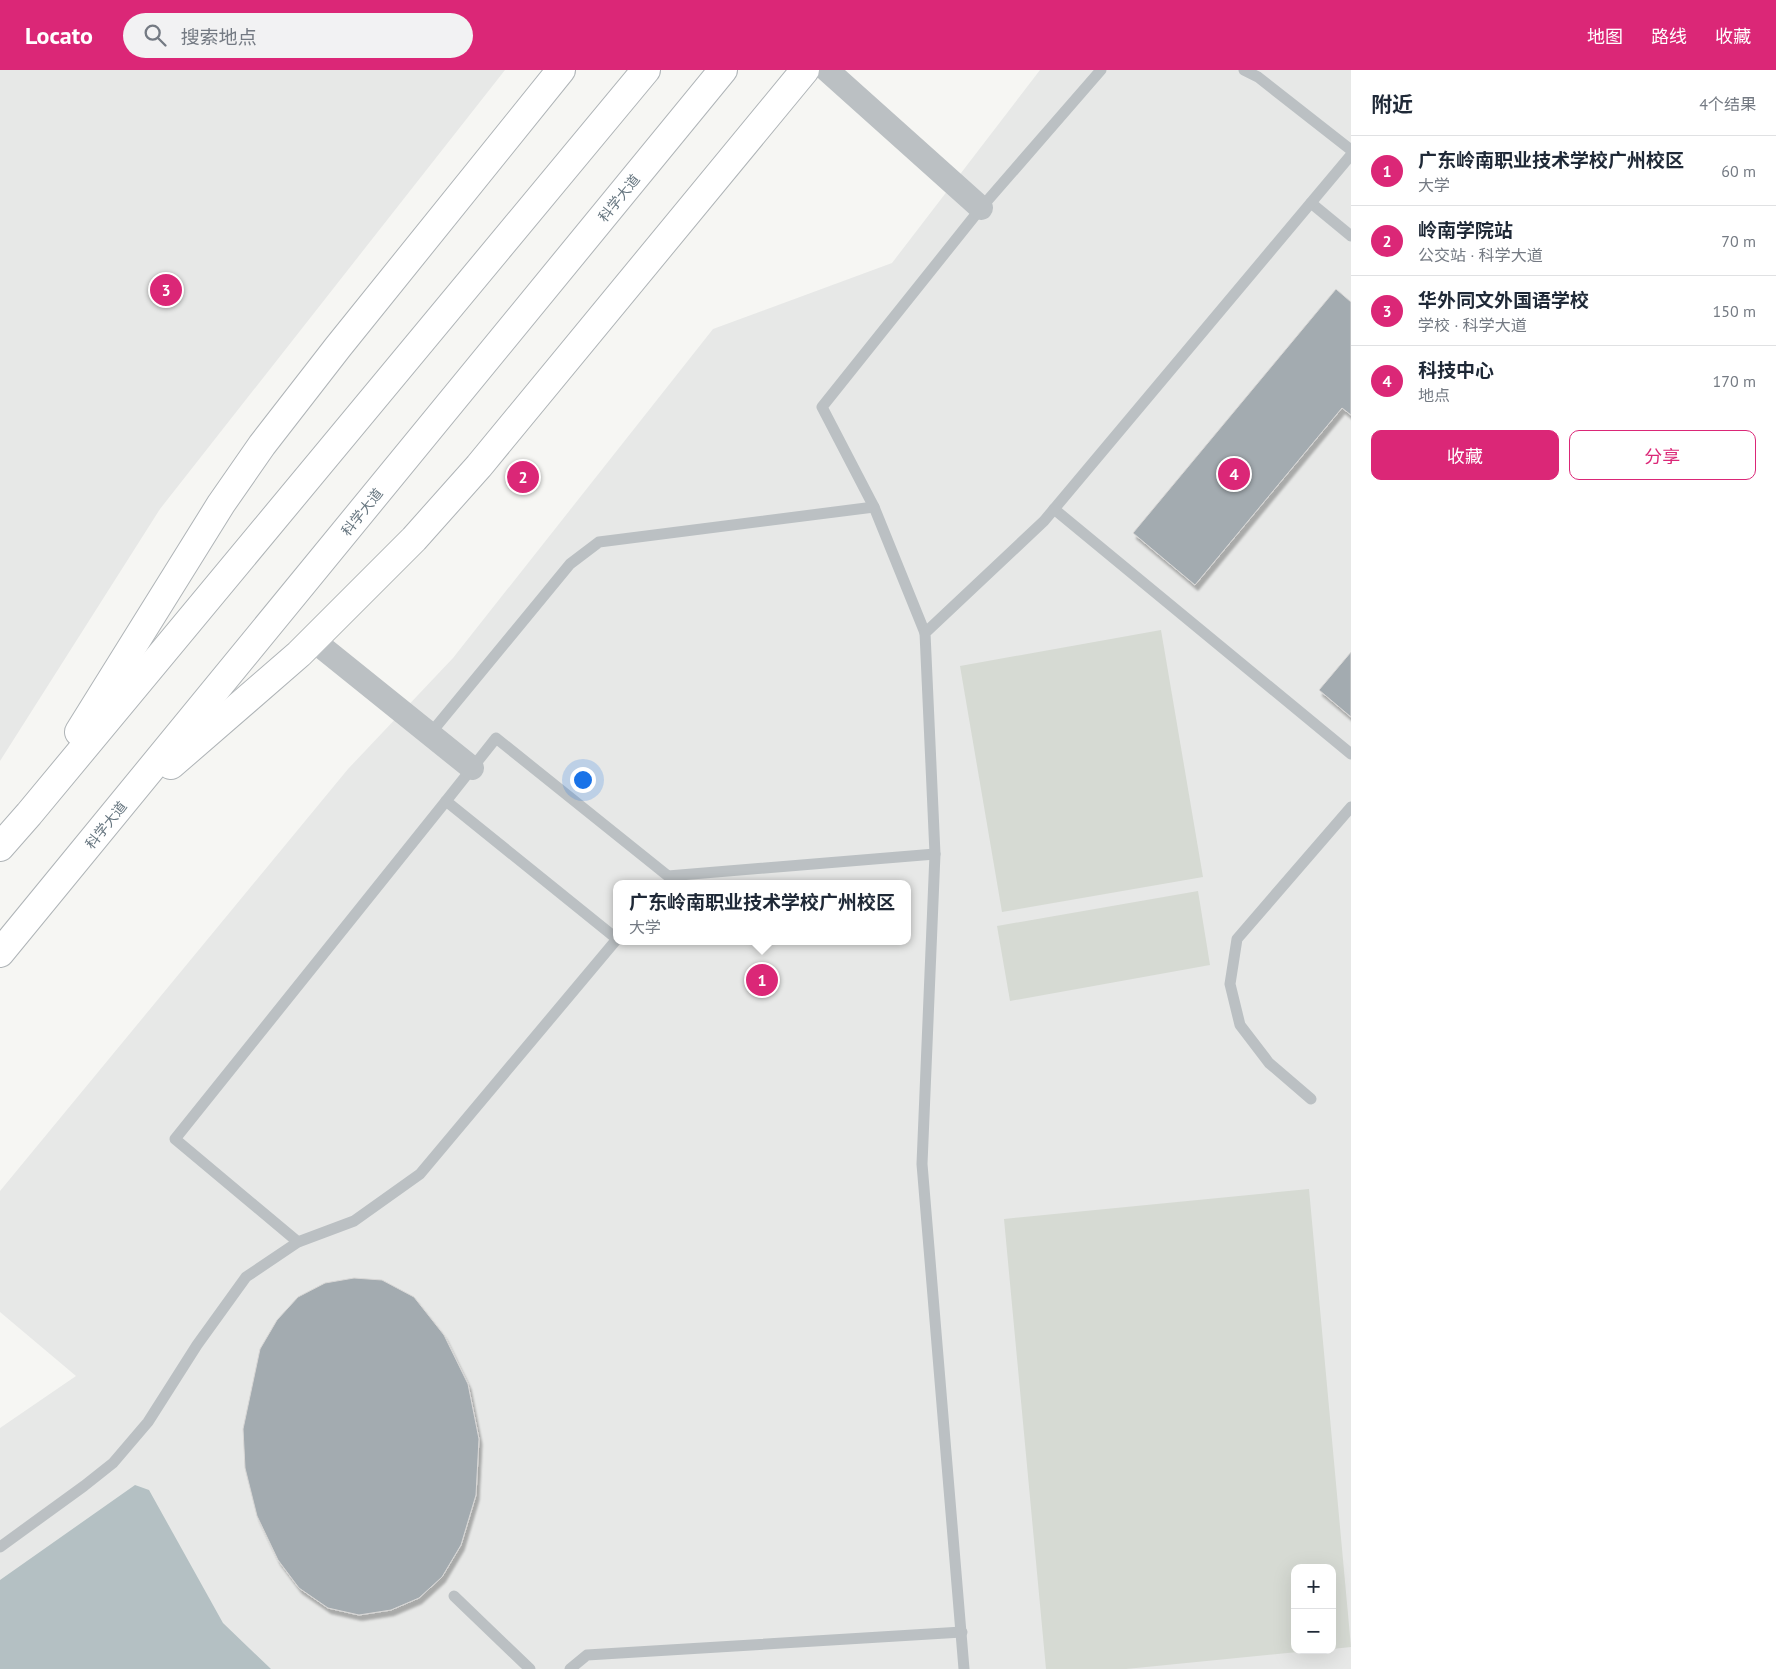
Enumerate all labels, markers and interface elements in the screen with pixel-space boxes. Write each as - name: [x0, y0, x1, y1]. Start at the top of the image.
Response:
- search box: [123, 13, 473, 58]
- text: Locato: [25, 20, 93, 51]
- icon: search: [141, 21, 169, 49]
- text: 搜索地点: [181, 25, 257, 49]
- text: 地图: [1587, 25, 1623, 48]
- text: 路线: [1651, 25, 1687, 48]
- text: 收藏: [1715, 25, 1751, 48]
- text: 附近: [1371, 91, 1413, 118]
- text: 4个结果: [1699, 94, 1756, 114]
- text: 广东岭南职业技术学校广州校区: [1418, 148, 1684, 172]
- text: 1: [1382, 161, 1392, 181]
- text: 60 m: [1721, 161, 1756, 181]
- street label: 科学大道: [594, 171, 644, 225]
- text: 大学: [1418, 175, 1450, 195]
- text: 岭南学院站: [1418, 218, 1513, 242]
- text: 2: [1382, 231, 1392, 251]
- text: 70 m: [1721, 231, 1756, 251]
- text: 公交站 · 科学大道: [1418, 245, 1543, 265]
- pin: 3: [150, 271, 182, 309]
- text: 华外同文外国语学校: [1418, 288, 1589, 312]
- text: 3: [1382, 301, 1392, 321]
- text: 150 m: [1713, 301, 1756, 321]
- text: 学校 · 科学大道: [1418, 315, 1527, 335]
- text: 科技中心: [1418, 358, 1494, 382]
- text: 4: [1382, 371, 1392, 391]
- text: 170 m: [1713, 371, 1756, 391]
- text: 地点: [1418, 385, 1450, 405]
- button: 收藏: [1371, 430, 1559, 480]
- button: 分享: [1569, 430, 1756, 480]
- pin: 4: [1218, 455, 1250, 493]
- pin: 2: [507, 458, 539, 496]
- street label: 科学大道: [337, 485, 387, 539]
- your location: [570, 767, 596, 793]
- street label: 科学大道: [81, 798, 131, 852]
- popup: [613, 880, 911, 945]
- text: 广东岭南职业技术学校广州校区: [629, 890, 895, 914]
- text: 大学: [629, 917, 661, 937]
- pin: 1: [746, 961, 778, 999]
- map controls: [1291, 1564, 1336, 1654]
- button: +: [1291, 1564, 1336, 1609]
- button: −: [1291, 1609, 1336, 1654]

